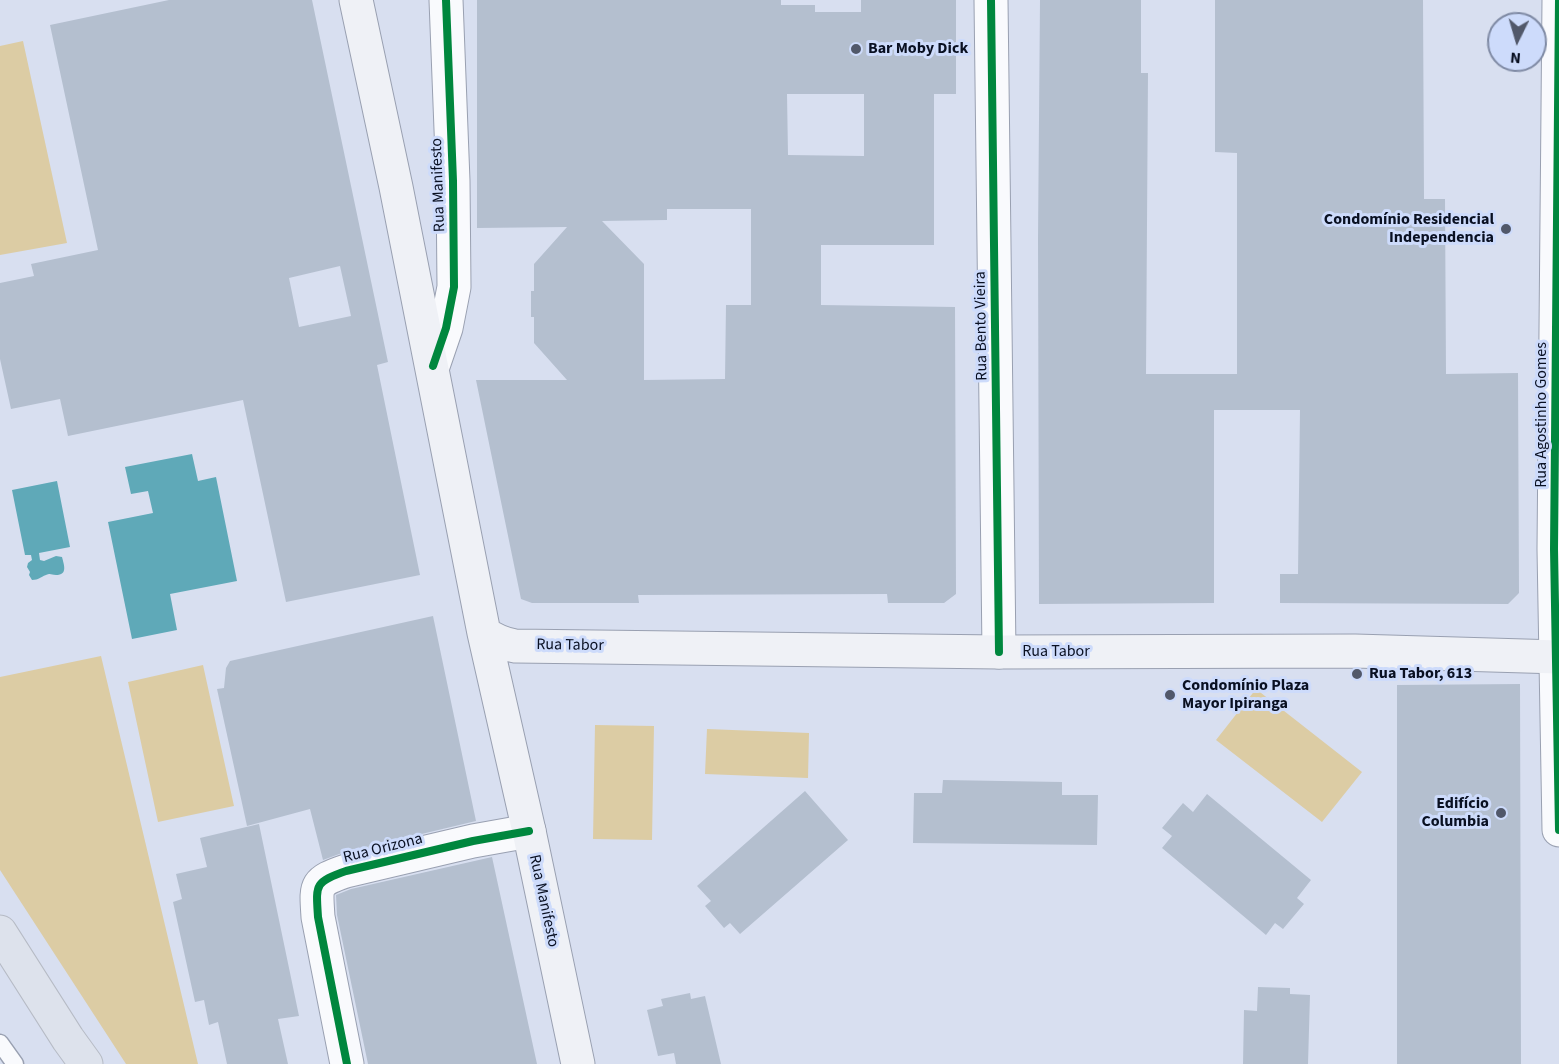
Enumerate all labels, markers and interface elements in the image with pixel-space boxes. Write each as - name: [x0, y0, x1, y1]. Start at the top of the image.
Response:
- north arrow: [1487, 12, 1547, 72]
- place label: Bar Moby Dick: [868, 39, 968, 59]
- marker: Bar Moby Dick: [849, 42, 863, 56]
- text: N: [1509, 47, 1522, 69]
- street label: Rua Manifesto: [428, 138, 450, 232]
- place label: Condomínio Residencial Independencia: [1324, 210, 1494, 248]
- marker: Condomínio Residencial Independencia: [1499, 222, 1513, 236]
- street label: Rua Bento Vieira: [971, 271, 993, 381]
- street label: Rua Agostinho Gomes: [1532, 342, 1552, 488]
- street label: Rua Tabor: [536, 636, 604, 656]
- street label: Rua Tabor: [1022, 642, 1090, 662]
- place label: Rua Tabor, 613: [1369, 664, 1472, 684]
- marker: Rua Tabor, 613: [1350, 667, 1364, 681]
- place label: Condomínio Plaza Mayor Ipiranga: [1182, 676, 1309, 714]
- marker: Condomínio Plaza Mayor Ipiranga: [1163, 688, 1177, 702]
- place label: Edifício Columbia: [1421, 794, 1489, 832]
- marker: Edifício Columbia: [1494, 806, 1508, 820]
- street label: Rua Orizona: [341, 830, 425, 868]
- street label: Rua Manifesto: [524, 853, 562, 949]

